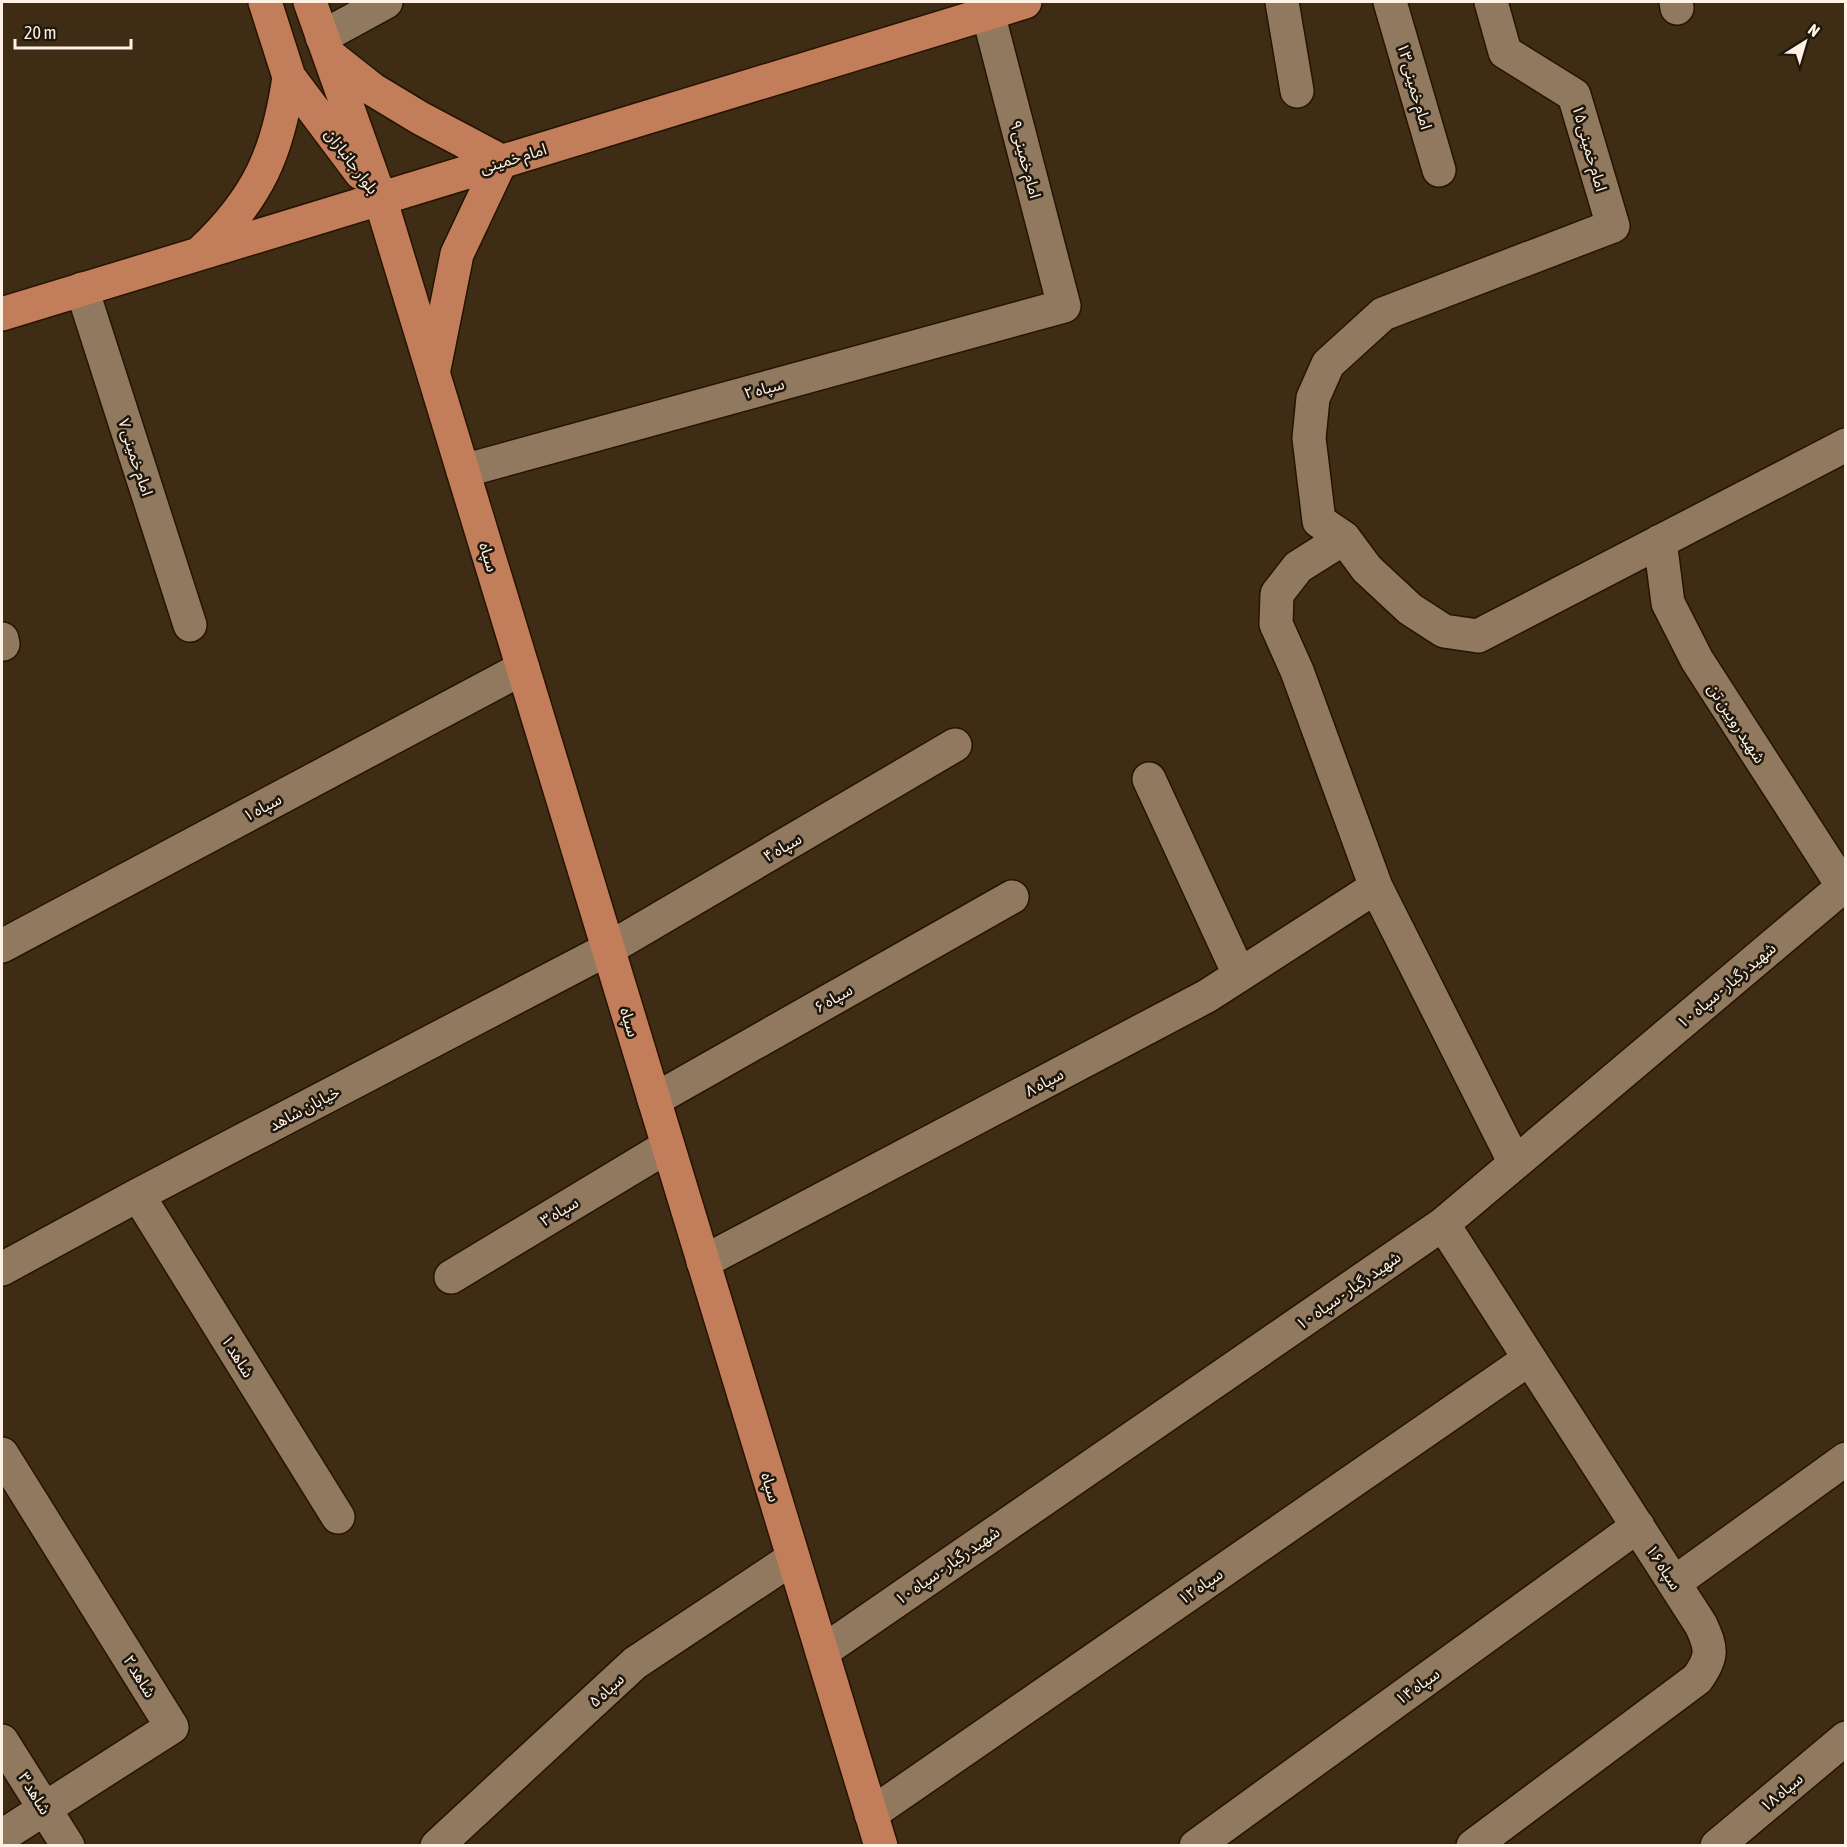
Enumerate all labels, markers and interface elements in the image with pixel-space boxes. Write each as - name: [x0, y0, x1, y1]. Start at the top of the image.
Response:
- scale bar: [15, 12, 130, 50]
- north arrow: [1775, 12, 1835, 72]
- text: N: [1805, 20, 1823, 40]
- text: 20 m: [24, 22, 56, 43]
- street label: امام خمینی ۱۳: [1390, 41, 1436, 132]
- street label: امام خمینی ۱۵: [1565, 103, 1611, 194]
- street label: امام خمینی ۹: [1003, 118, 1045, 201]
- street label: بلوار جانبازان: [321, 125, 382, 198]
- street label: امام خمینی: [478, 139, 550, 180]
- street label: سپاه ۲: [742, 374, 787, 404]
- street label: امام خمینی ۷: [111, 416, 157, 499]
- street label: سپاه: [474, 540, 502, 574]
- street label: شهید رویین تن: [1704, 680, 1769, 767]
- street label: سپاه ۱: [240, 789, 285, 826]
- street label: سپاه ۴: [760, 829, 805, 867]
- street label: شهید رگبار - سپاه ۱۰: [1673, 938, 1781, 1033]
- street label: سپاه ۶: [811, 980, 856, 1018]
- street label: سپاه: [615, 1005, 643, 1039]
- street label: سپاه ۸: [1022, 1064, 1067, 1101]
- street label: خیابان شاهد: [266, 1082, 343, 1135]
- street label: سپاه ۳: [537, 1193, 582, 1231]
- street label: شهید رگبار - سپاه ۱۰: [1292, 1247, 1405, 1335]
- street label: شاهد ۱: [218, 1332, 258, 1380]
- street label: سپاه: [756, 1470, 784, 1504]
- street label: شهید رگبار - سپاه ۱۰: [891, 1522, 1004, 1610]
- street label: سپاه ۱۶: [1641, 1541, 1685, 1594]
- street label: سپاه ۱۲: [1174, 1564, 1227, 1609]
- street label: شاهد ۲: [120, 1652, 160, 1700]
- street label: سپاه ۱۴: [1391, 1664, 1444, 1710]
- street label: سپاه ۵: [585, 1669, 629, 1712]
- street label: شاهد ۳: [15, 1769, 55, 1817]
- street label: سپاه ۱۸: [1756, 1769, 1807, 1817]

